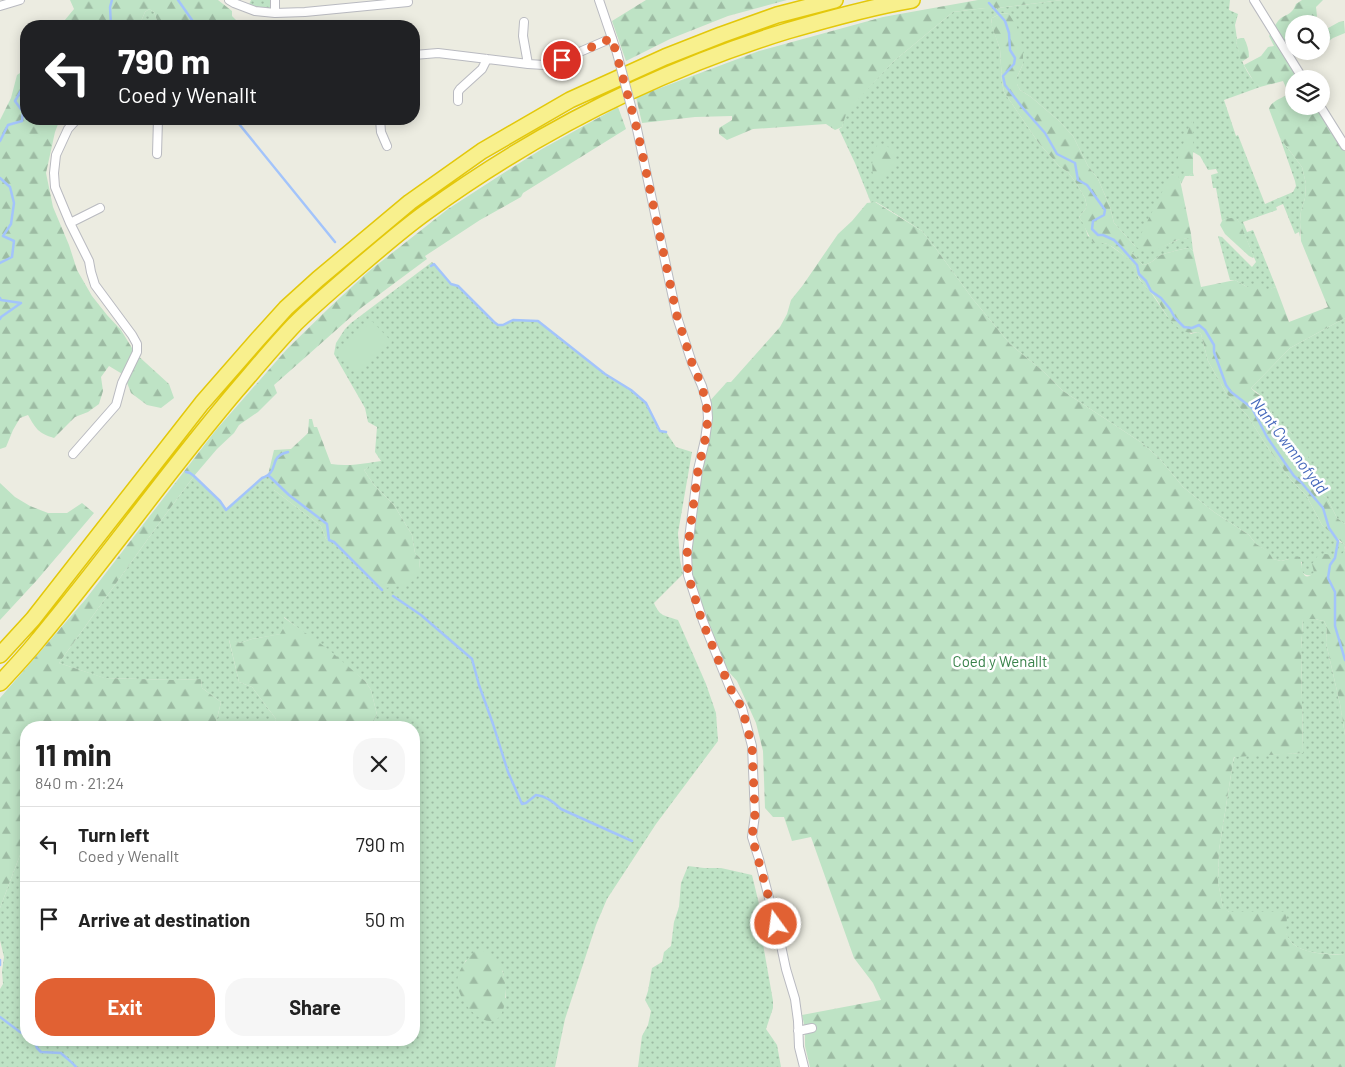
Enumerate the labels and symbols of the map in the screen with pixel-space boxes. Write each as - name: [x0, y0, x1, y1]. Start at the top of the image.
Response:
- pin: [541, 39, 583, 81]
- water label: Nant Cwmnofydd: [1248, 393, 1333, 497]
- park label: Coed y Wenallt: [953, 652, 1047, 670]
- position arrow: [749, 897, 801, 949]

